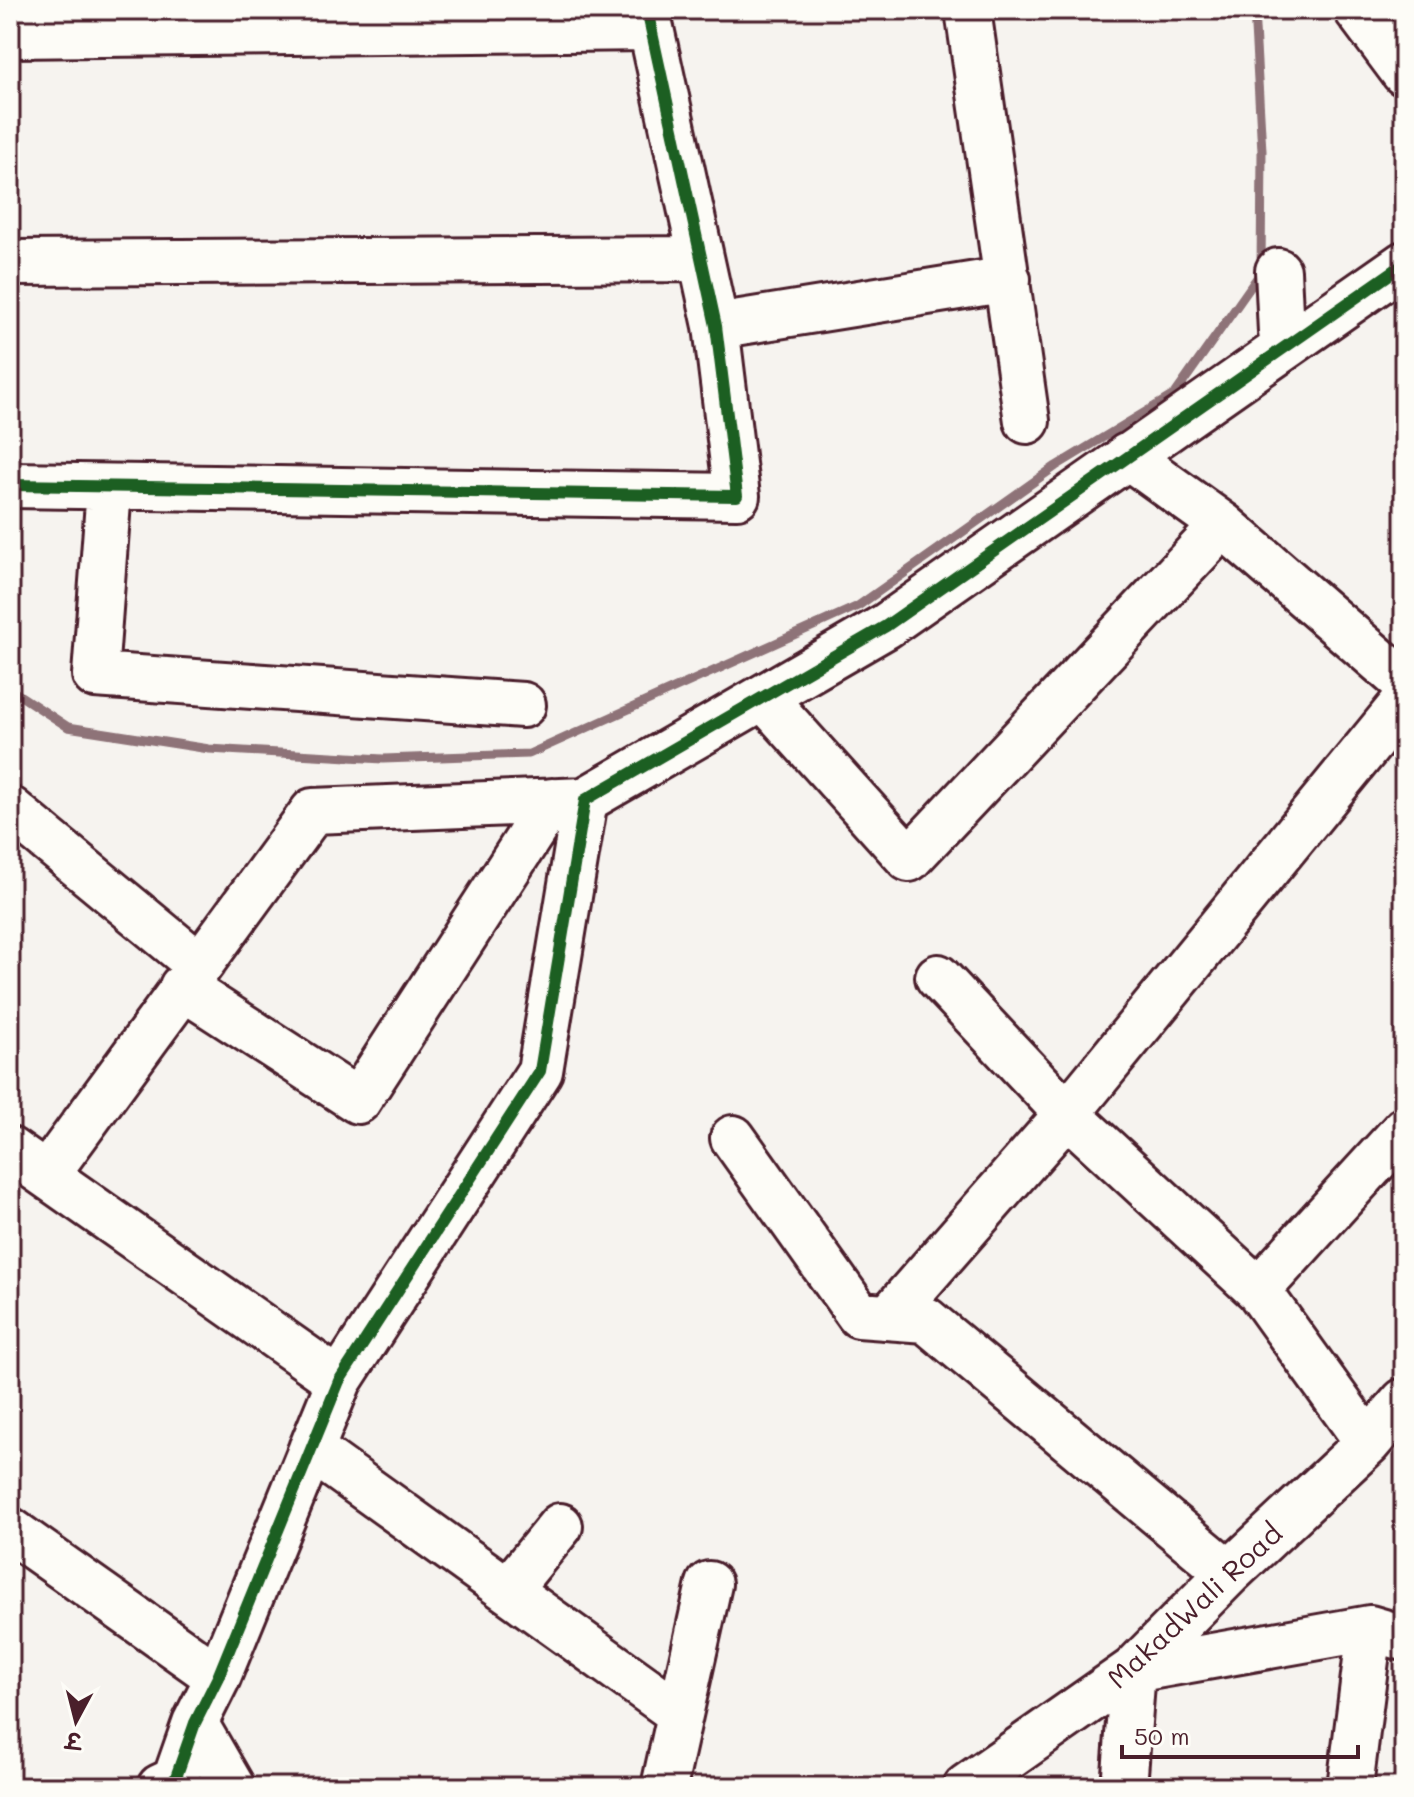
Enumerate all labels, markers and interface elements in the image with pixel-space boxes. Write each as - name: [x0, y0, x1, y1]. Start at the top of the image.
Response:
- street label: MakadWali Road: [1099, 1515, 1289, 1695]
- north arrow: [36, 1681, 116, 1761]
- scale bar: [1122, 1709, 1358, 1759]
- text: 50 m: [1134, 1720, 1190, 1751]
- text: उ: [62, 1726, 85, 1757]

